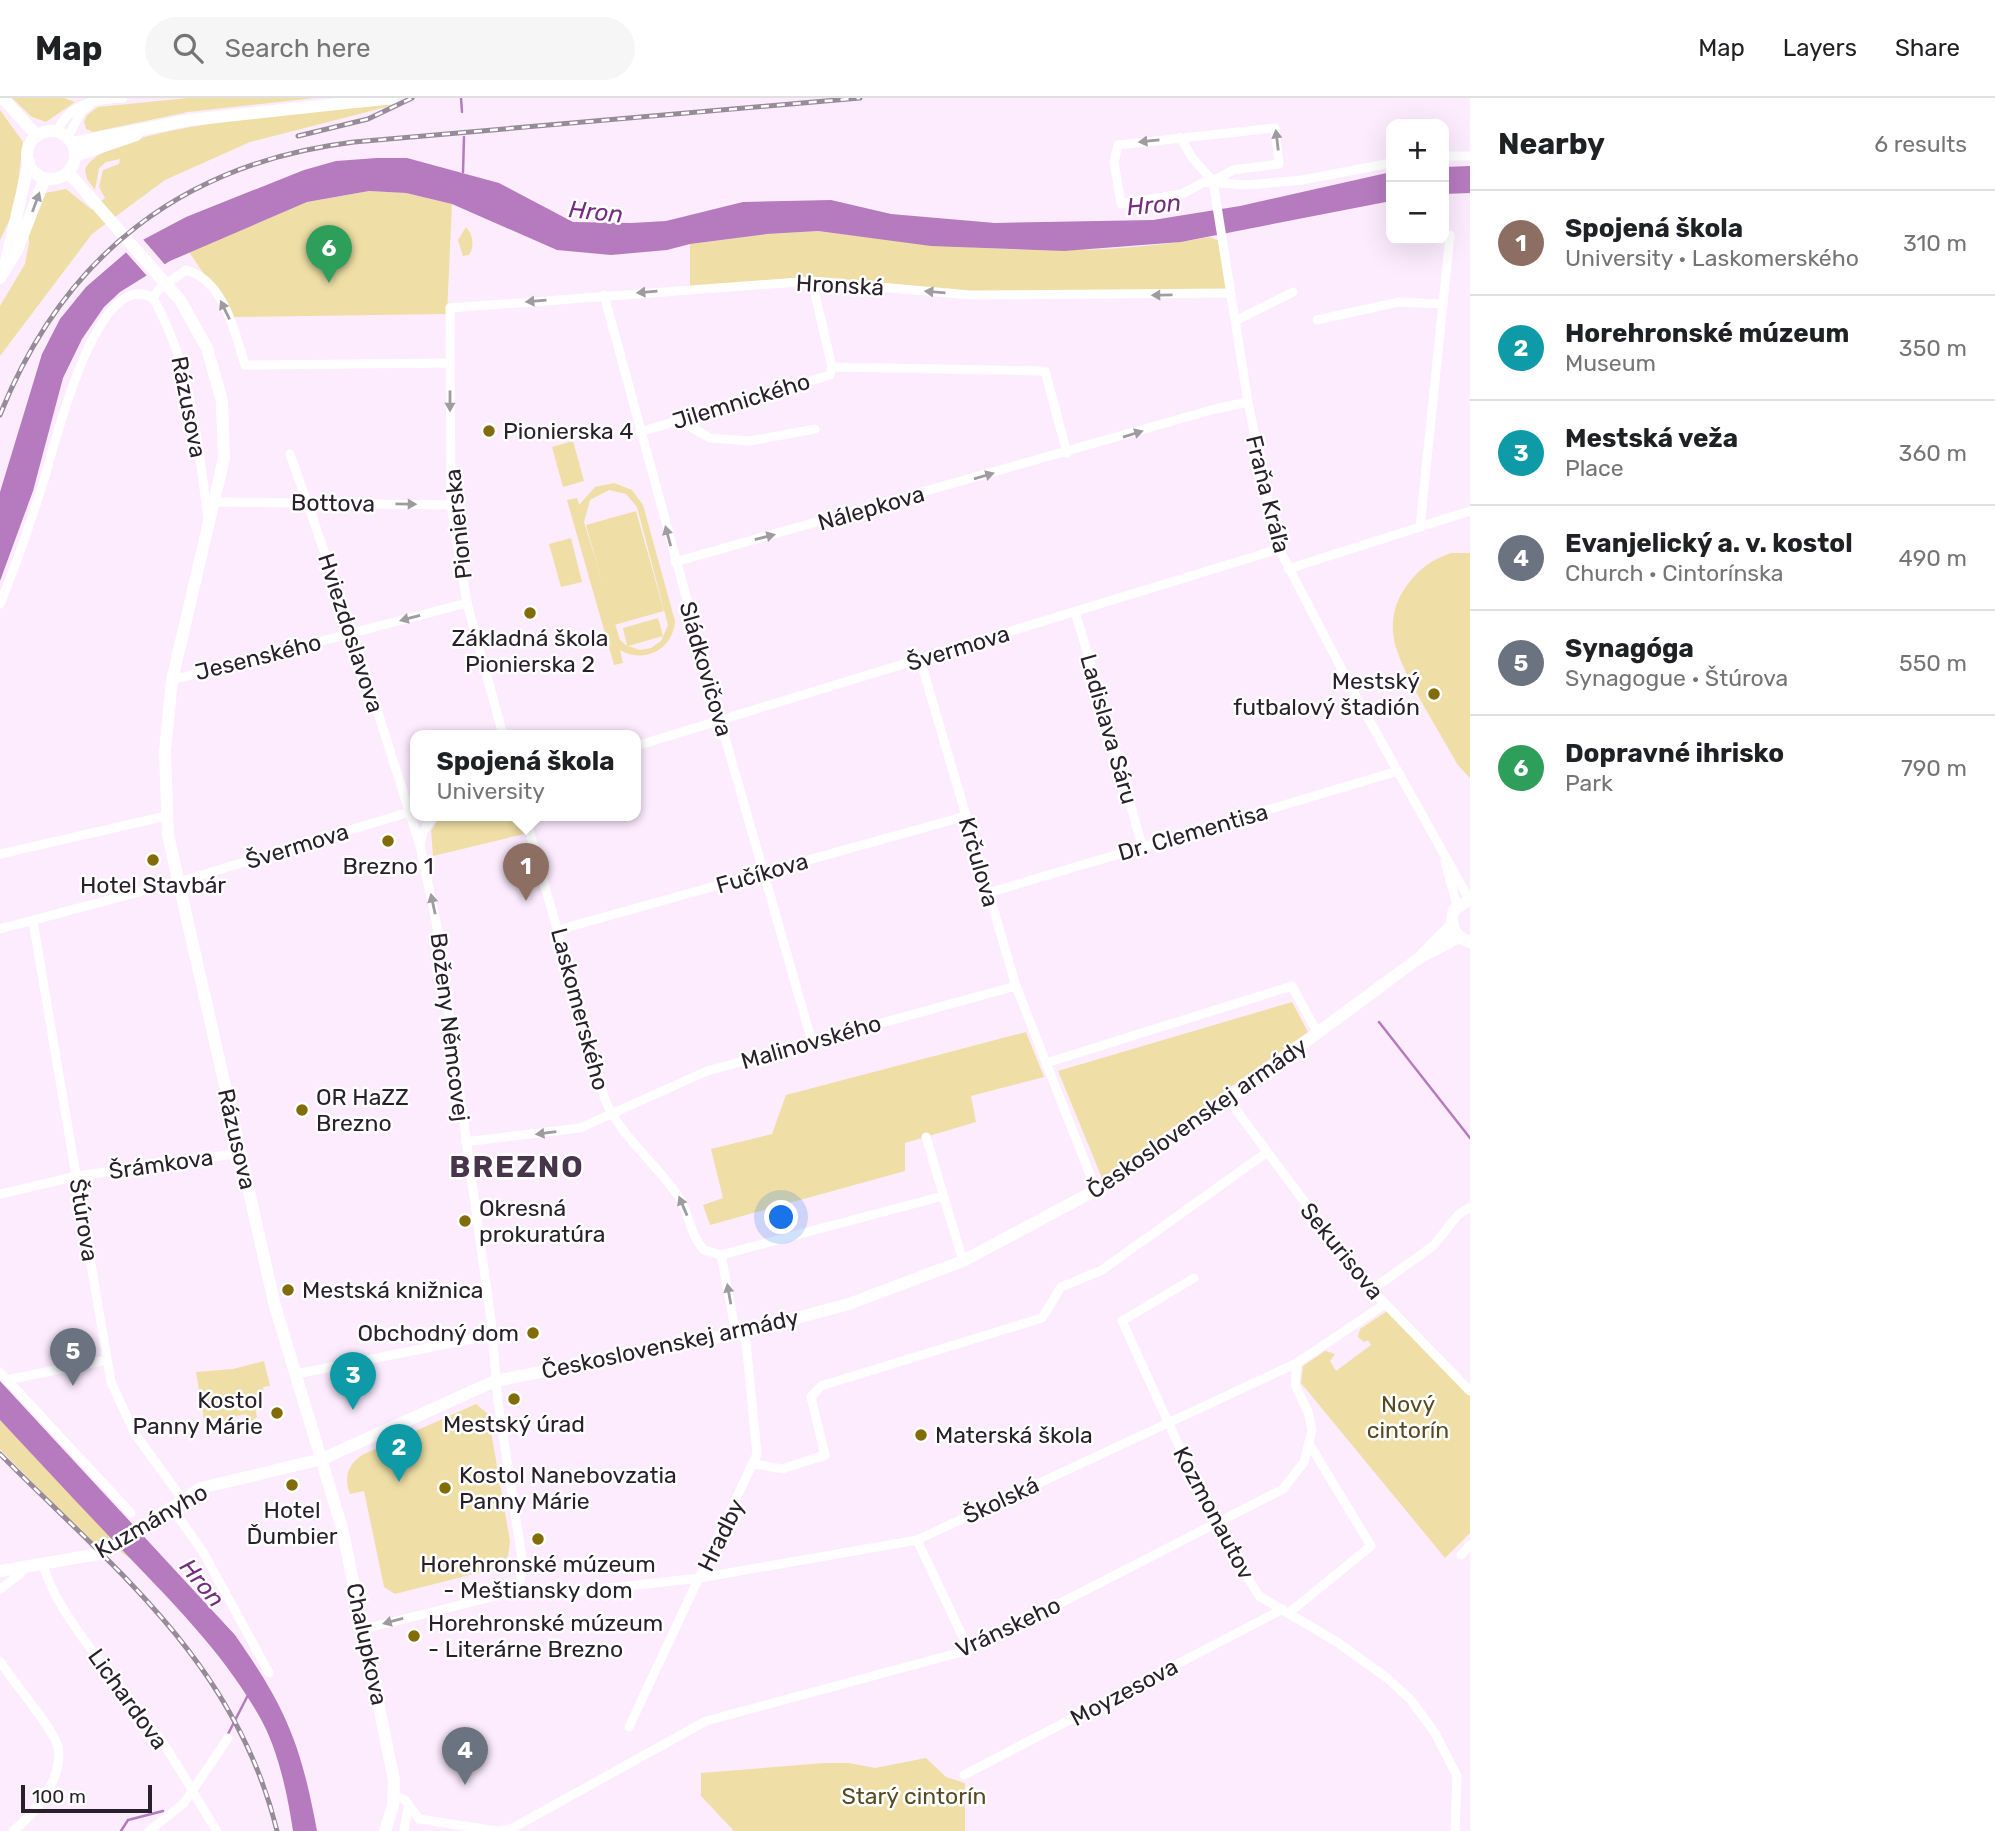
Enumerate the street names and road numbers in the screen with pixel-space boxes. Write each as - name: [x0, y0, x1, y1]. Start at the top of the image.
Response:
- street label: Hronská: [795, 269, 885, 301]
- street label: Rázusova: [165, 354, 213, 460]
- street label: Jilemnického: [669, 367, 813, 435]
- street label: Fraňa Kráľa: [1240, 432, 1296, 556]
- street label: Pionierska: [438, 467, 478, 581]
- street label: Nálepkova: [814, 479, 928, 537]
- street label: Bottova: [291, 488, 375, 518]
- street label: Hviezdoslavova: [312, 550, 390, 716]
- street label: Sládkovičova: [673, 598, 739, 740]
- street label: Švermova: [903, 619, 1013, 677]
- street label: Jesenského: [192, 628, 324, 686]
- street label: Ladislava Sáru: [1074, 651, 1144, 807]
- street label: Dr. Clementisa: [1115, 797, 1271, 867]
- street label: Krčulova: [953, 814, 1005, 910]
- street label: Švermova: [242, 817, 352, 875]
- street label: Fučíkova: [713, 847, 811, 899]
- street label: Laskomerského: [545, 925, 615, 1093]
- street label: Boženy Němcovej: [425, 931, 475, 1123]
- street label: Malinovského: [738, 1009, 884, 1075]
- street label: Československej armády: [1082, 1031, 1313, 1205]
- street label: Rázusova: [212, 1086, 262, 1192]
- street label: Šrámkova: [107, 1143, 215, 1185]
- street label: Štúrova: [64, 1177, 104, 1263]
- street label: Sekurisova: [1294, 1197, 1390, 1305]
- street label: Československej armády: [539, 1303, 801, 1385]
- street label: Kozmonautov: [1167, 1442, 1261, 1585]
- street label: Školská: [959, 1470, 1043, 1530]
- street label: Kuzmányho: [90, 1478, 212, 1564]
- street label: Hradby: [691, 1494, 751, 1576]
- street label: Chalupkova: [340, 1580, 394, 1708]
- street label: Vránskeho: [951, 1591, 1065, 1663]
- street label: Lichardova: [82, 1643, 174, 1755]
- street label: Moyzesova: [1066, 1652, 1182, 1732]

